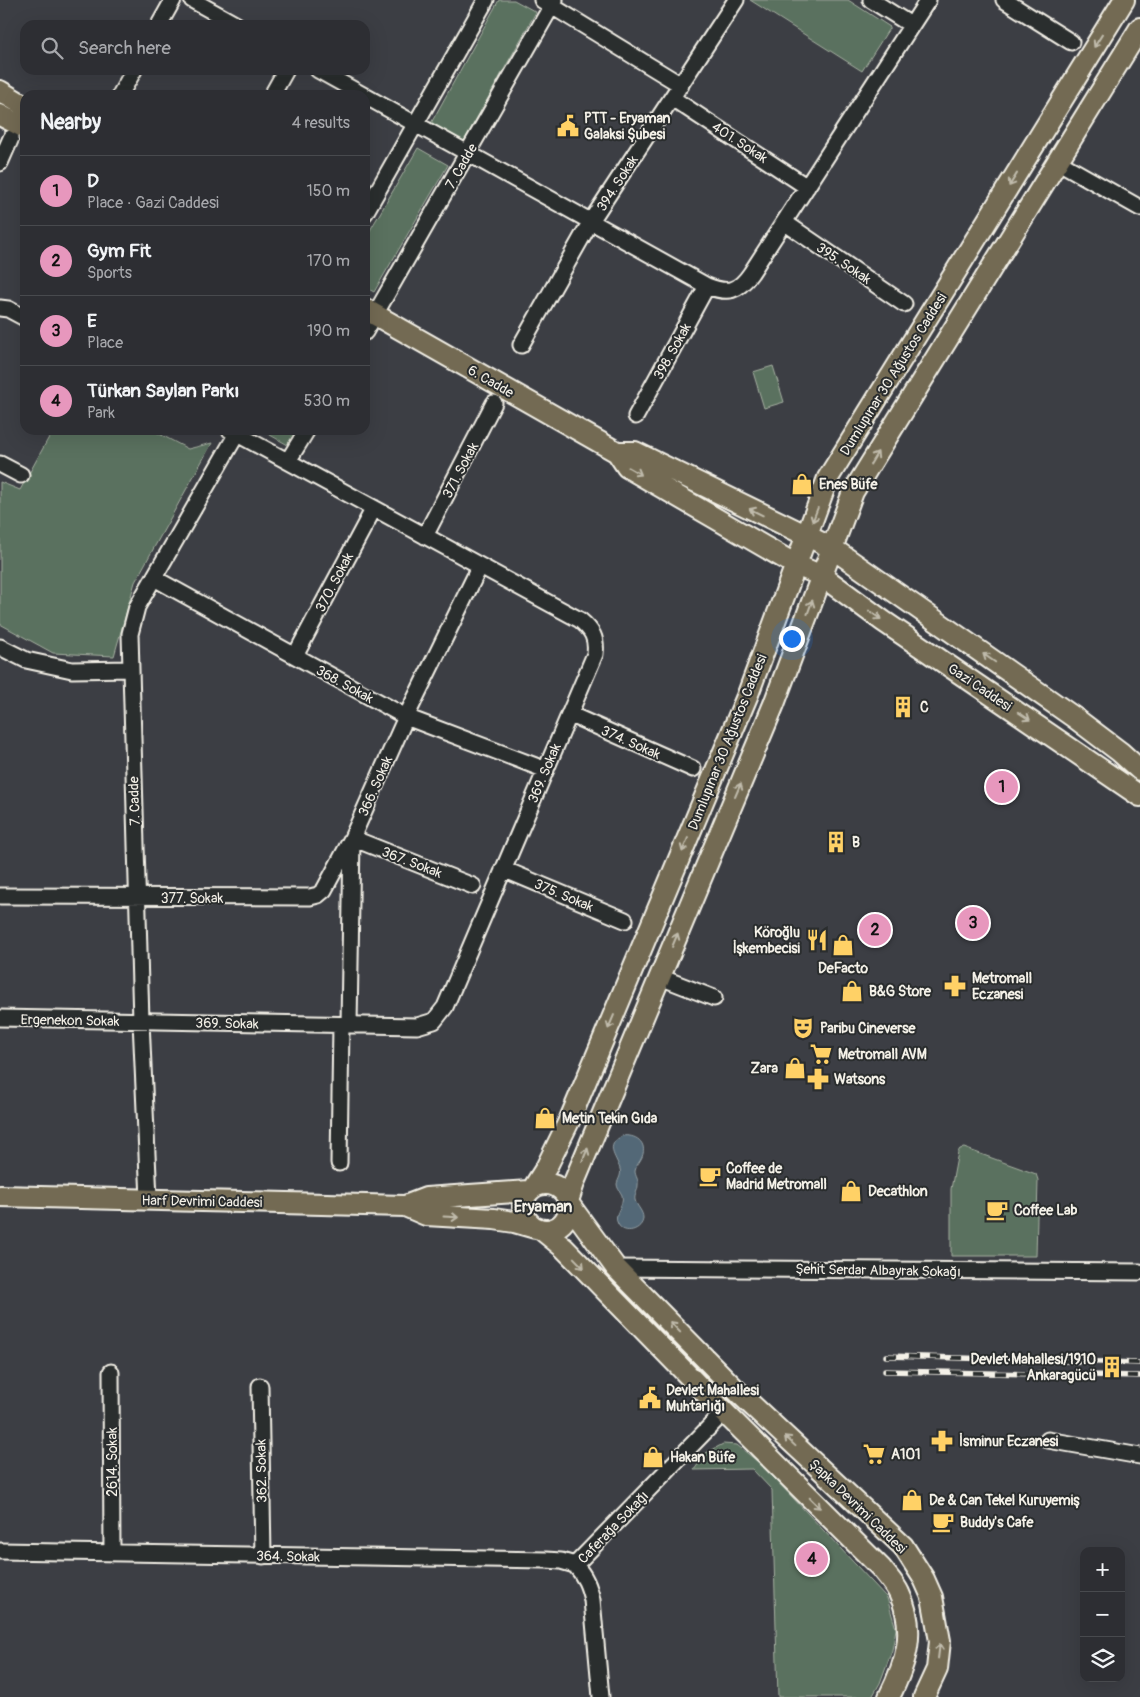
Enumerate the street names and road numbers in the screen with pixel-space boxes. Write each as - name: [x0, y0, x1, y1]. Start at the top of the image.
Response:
- street label: 401. Sokak: [709, 118, 771, 167]
- street label: 7. Cadde: [442, 141, 481, 192]
- street label: 394. Sokak: [593, 152, 642, 214]
- street label: 395. Sokak: [813, 239, 875, 288]
- street label: Dumlupınar 30 Ağustos Caddesi: [836, 290, 951, 458]
- street label: 398. Sokak: [650, 320, 695, 383]
- street label: 6. Cadde: [465, 362, 517, 401]
- street label: 371. Sokak: [439, 439, 482, 501]
- street label: 370. Sokak: [312, 550, 357, 615]
- street label: Dumlupınar 30 Ağustos Caddesi: [684, 651, 771, 833]
- street label: Gazi Caddesi: [945, 660, 1015, 715]
- street label: 368. Sokak: [313, 662, 377, 707]
- street label: 374. Sokak: [598, 722, 663, 763]
- street label: 369. Sokak: [524, 741, 565, 806]
- street label: 366. Sokak: [355, 753, 396, 819]
- street label: 7. Cadde: [125, 776, 144, 826]
- street label: 367. Sokak: [379, 843, 445, 882]
- street label: 375. Sokak: [532, 875, 596, 916]
- street label: 377. Sokak: [161, 890, 223, 907]
- street label: Ergenekon Sokak: [20, 1011, 120, 1030]
- street label: 369. Sokak: [195, 1014, 259, 1033]
- street label: Harf Devrimi Caddesi: [141, 1192, 263, 1211]
- street label: Şehit Serdar Albayrak Sokağı: [795, 1261, 961, 1280]
- street label: 2614. Sokak: [104, 1427, 121, 1497]
- street label: 362. Sokak: [252, 1439, 271, 1503]
- street label: Şapka Devrimi Caddesi: [806, 1456, 910, 1557]
- street label: Caferağa Sokağı: [574, 1487, 652, 1567]
- street label: 364. Sokak: [256, 1547, 320, 1566]

